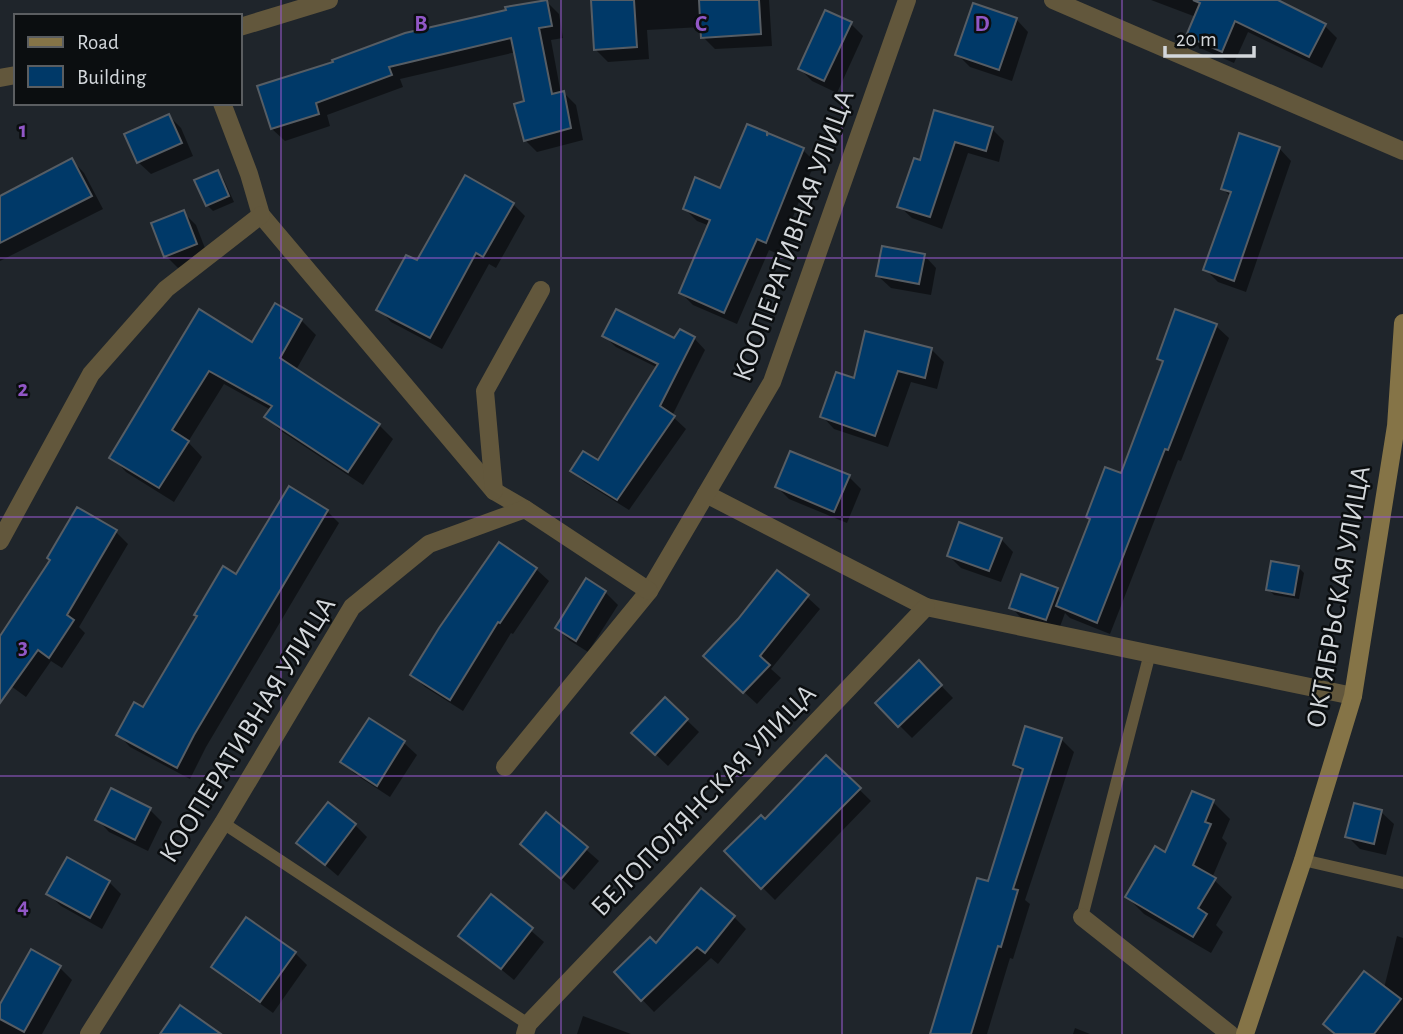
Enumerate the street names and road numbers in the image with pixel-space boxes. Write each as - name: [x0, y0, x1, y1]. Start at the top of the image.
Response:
- street label: КООПЕРАТИВНАЯ УЛИЦА: [728, 87, 860, 385]
- street label: ОКТЯБРЬСКАЯ УЛИЦА: [1302, 464, 1376, 730]
- street label: КООПЕРАТИВНАЯ УЛИЦА: [155, 592, 341, 868]
- street label: БЕЛОПОЛЯНСКАЯ УЛИЦА: [586, 680, 822, 922]

